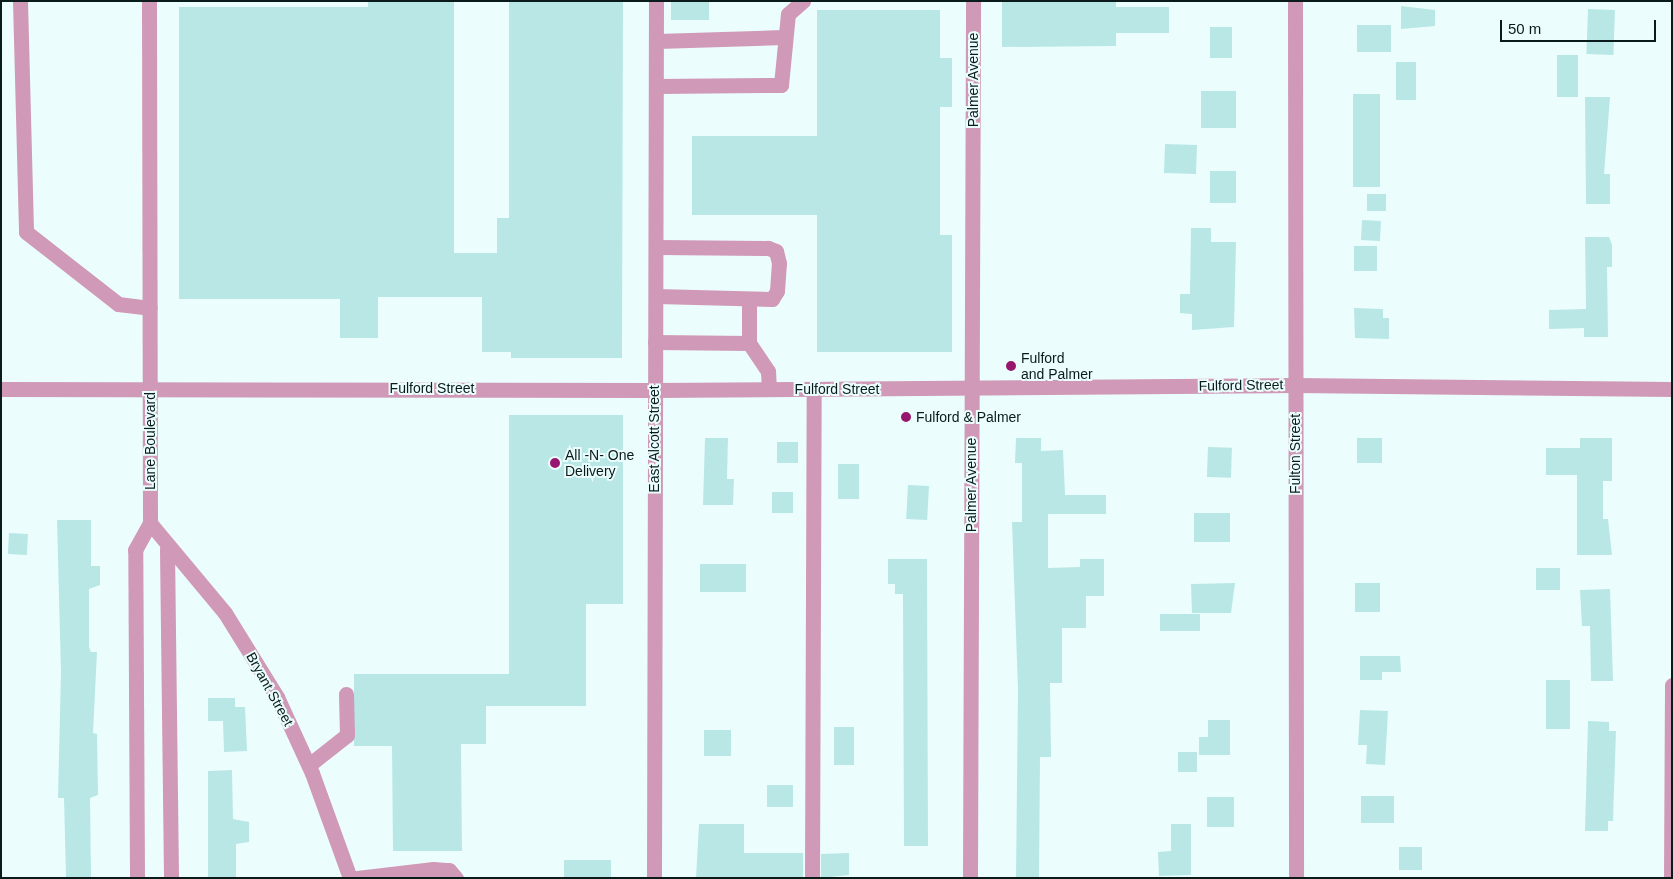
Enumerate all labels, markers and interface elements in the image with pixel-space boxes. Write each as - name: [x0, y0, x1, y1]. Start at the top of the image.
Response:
- scale bar: [1503, 10, 1659, 42]
- text: 50 m: [1508, 20, 1541, 37]
- street label: Palmer Avenue: [965, 32, 981, 128]
- place label: Fulford and Palmer: [1021, 350, 1093, 382]
- marker: Fulford and Palmer: [1005, 360, 1017, 372]
- street label: Fulford Street: [1198, 376, 1284, 394]
- street label: Fulford Street: [390, 380, 474, 396]
- street label: Fulford Street: [795, 381, 879, 397]
- street label: East Alcott Street: [646, 385, 662, 493]
- street label: Lane Boulevard: [142, 392, 158, 490]
- place label: Fulford & Palmer: [916, 409, 1021, 425]
- marker: Fulford & Palmer: [900, 411, 912, 423]
- street label: Fulton Street: [1287, 414, 1303, 494]
- street label: Palmer Avenue: [963, 437, 979, 533]
- place label: All -N- One Delivery: [565, 447, 634, 480]
- marker: All -N- One Delivery: [549, 457, 561, 469]
- street label: Bryant Street: [243, 649, 297, 729]

